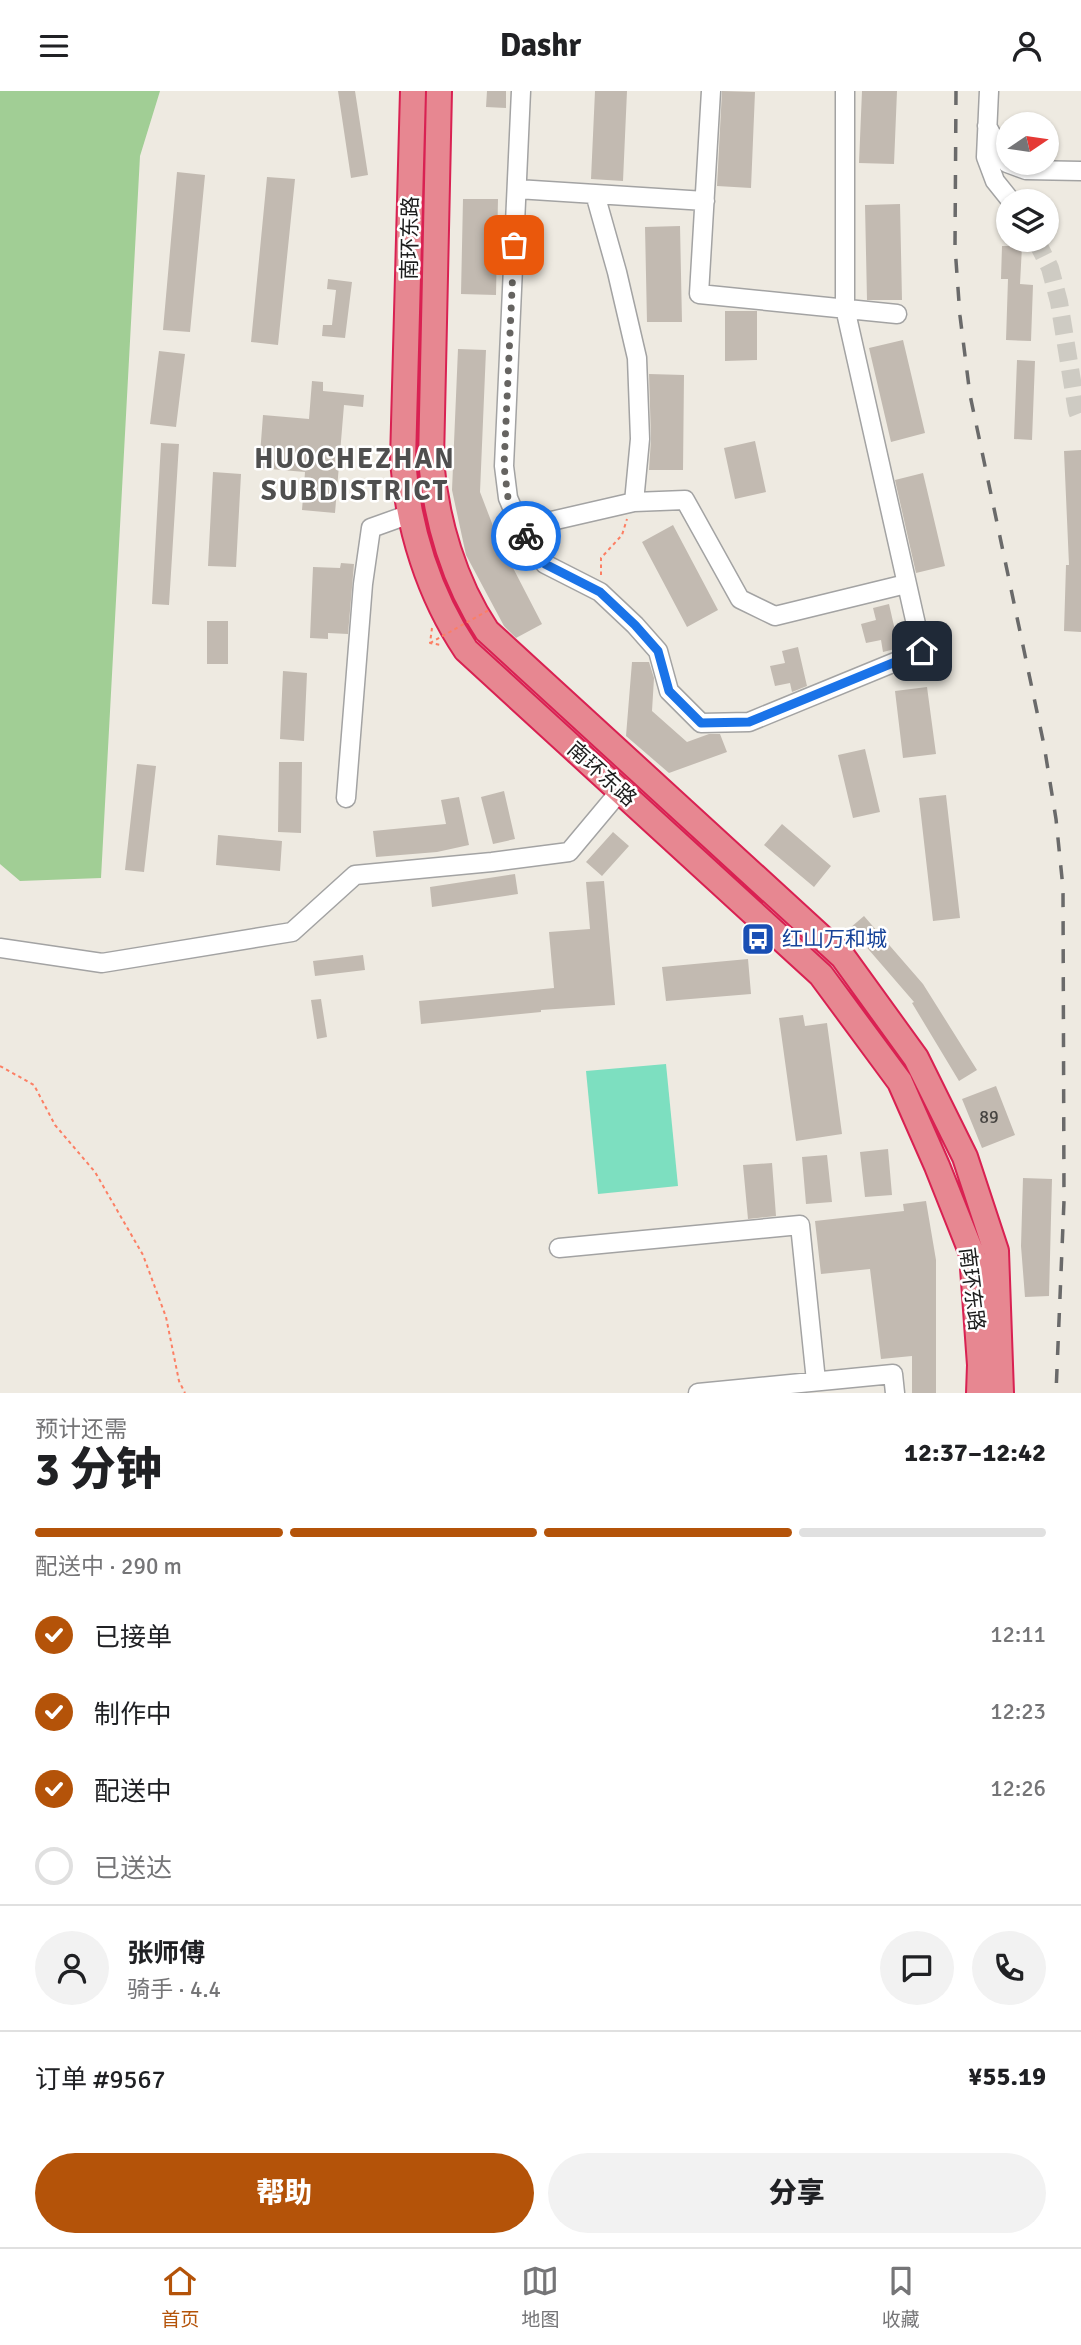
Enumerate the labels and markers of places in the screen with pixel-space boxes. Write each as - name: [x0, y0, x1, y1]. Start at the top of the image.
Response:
- pin: [484, 215, 544, 275]
- pin: [892, 621, 952, 681]
- bus stop icon: 红山万和城: [739, 920, 777, 958]
- place label: 红山万和城: [782, 926, 887, 952]

